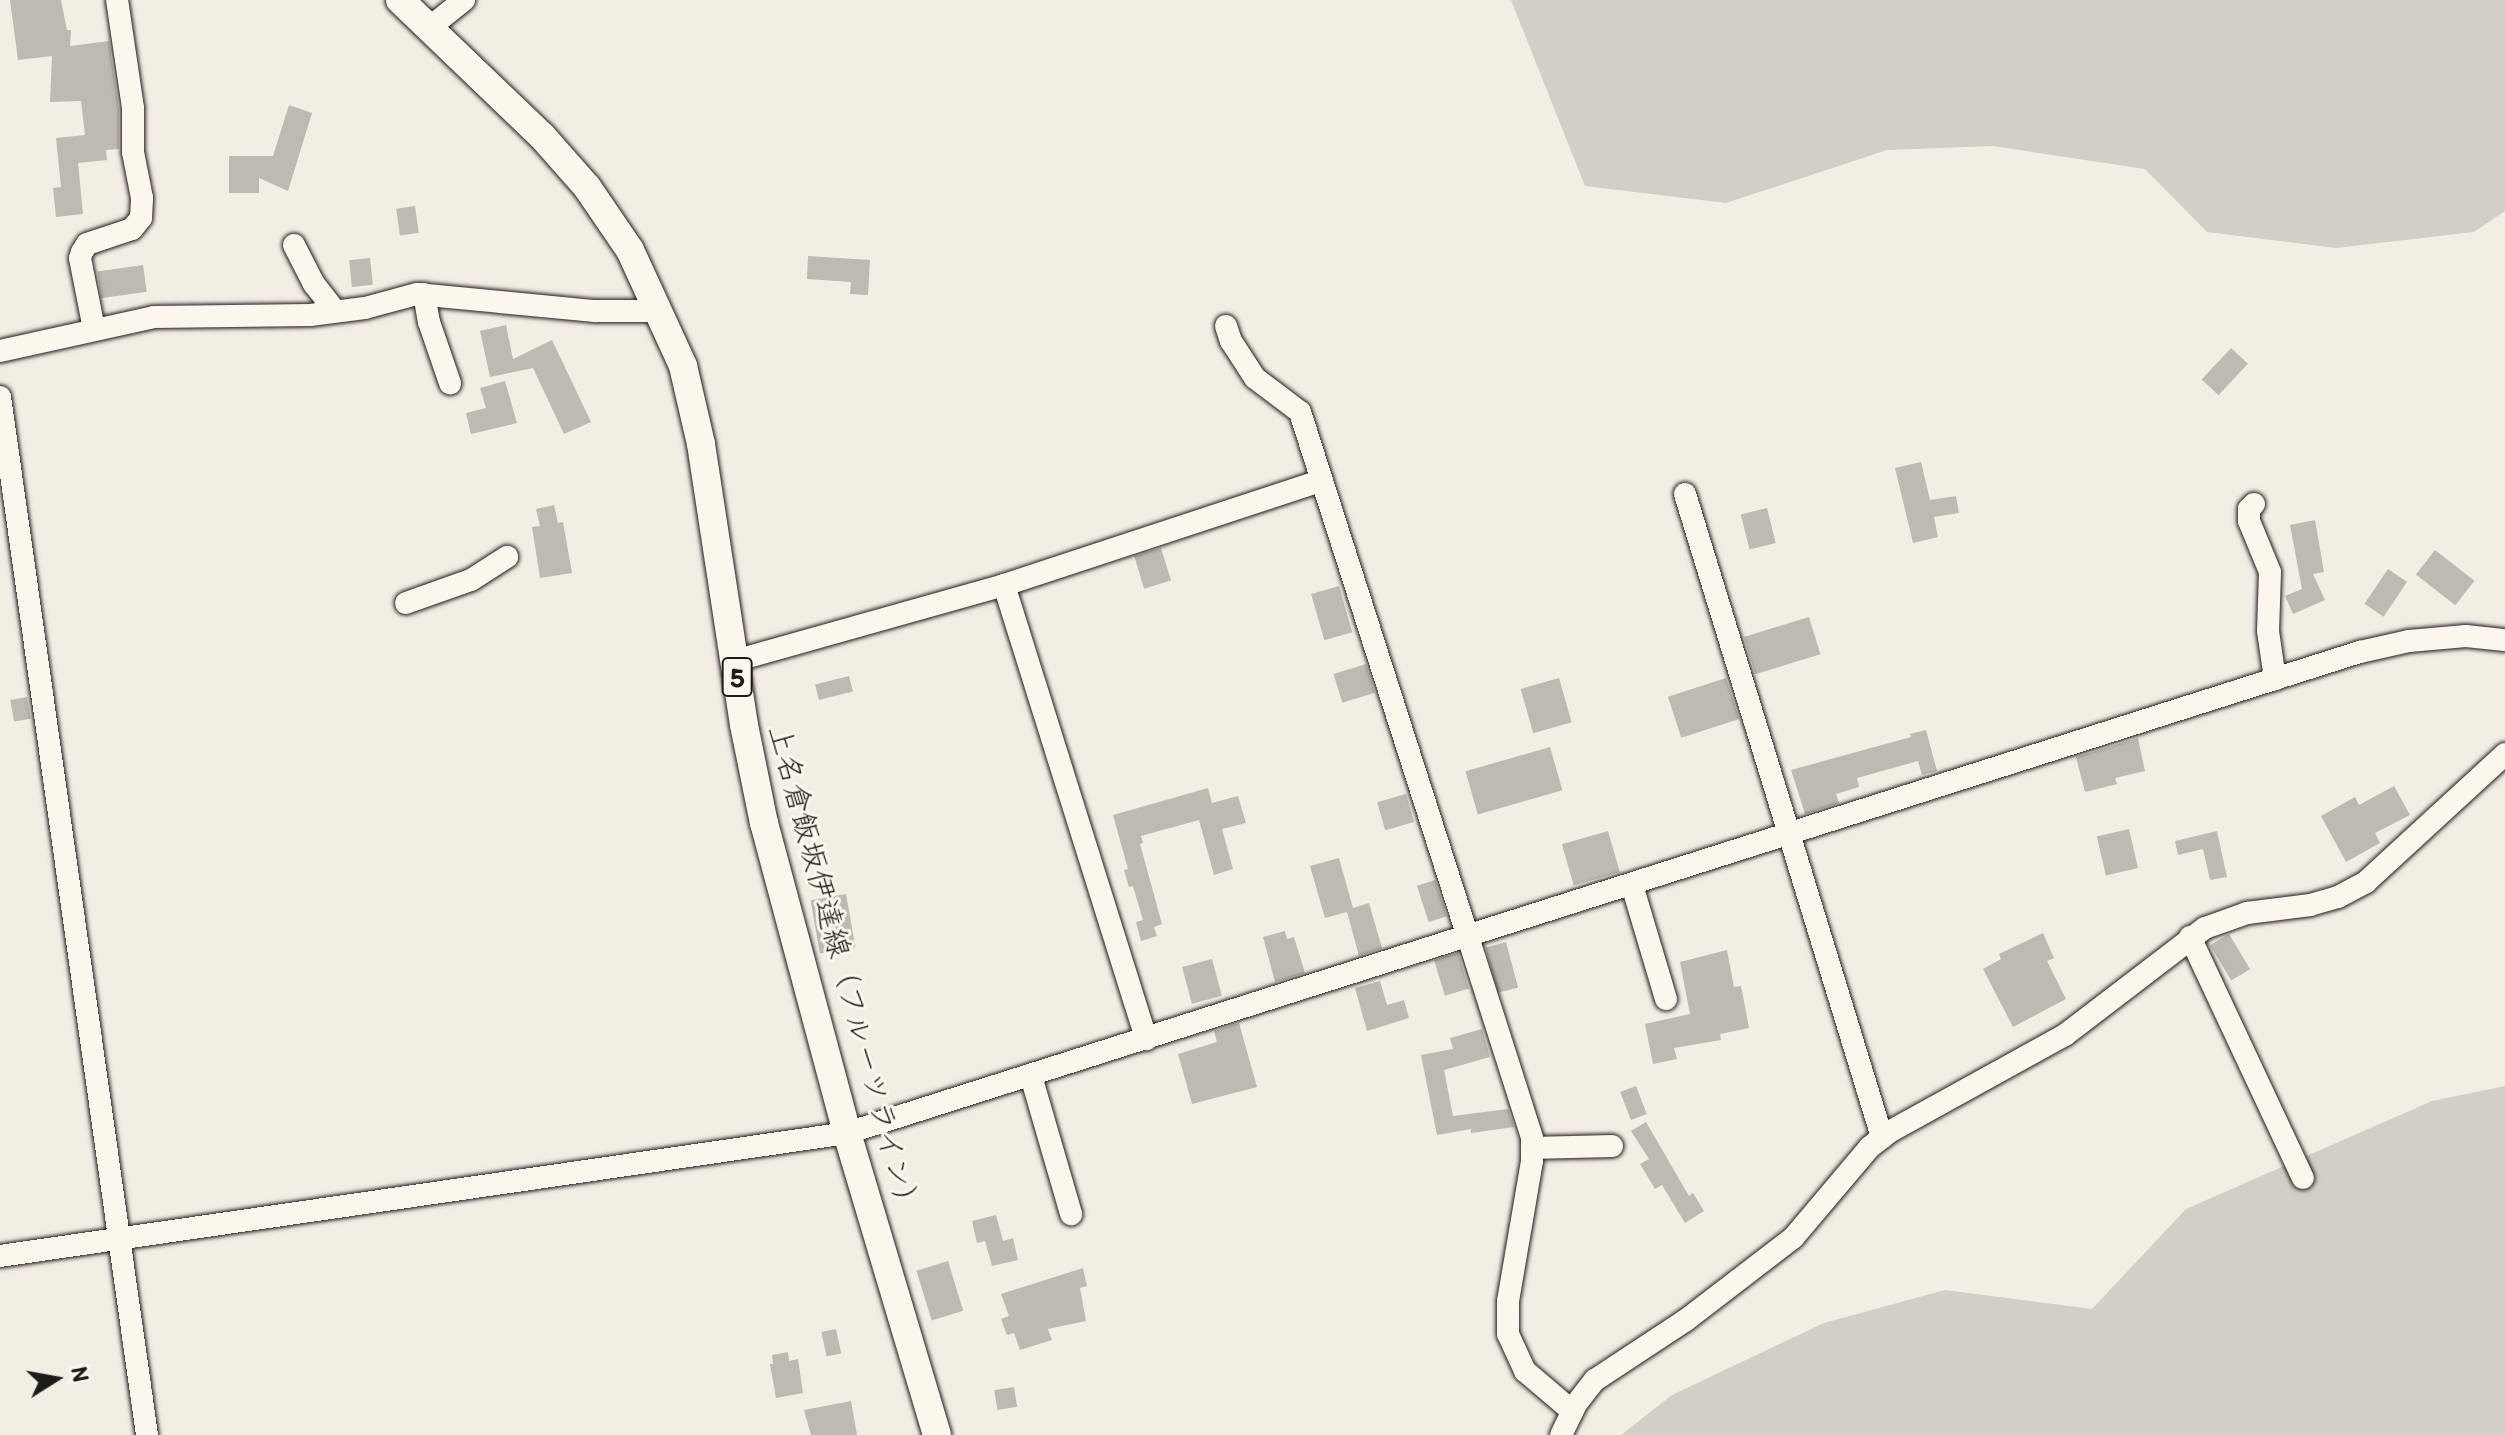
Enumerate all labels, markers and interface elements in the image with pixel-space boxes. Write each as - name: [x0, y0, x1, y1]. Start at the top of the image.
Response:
- road number: 5: [721, 653, 753, 701]
- street label: 上名倉飯坂伊達線（フルーツライン）: [760, 719, 928, 1223]
- north arrow: [16, 1339, 96, 1419]
- text: N: [65, 1364, 95, 1384]

